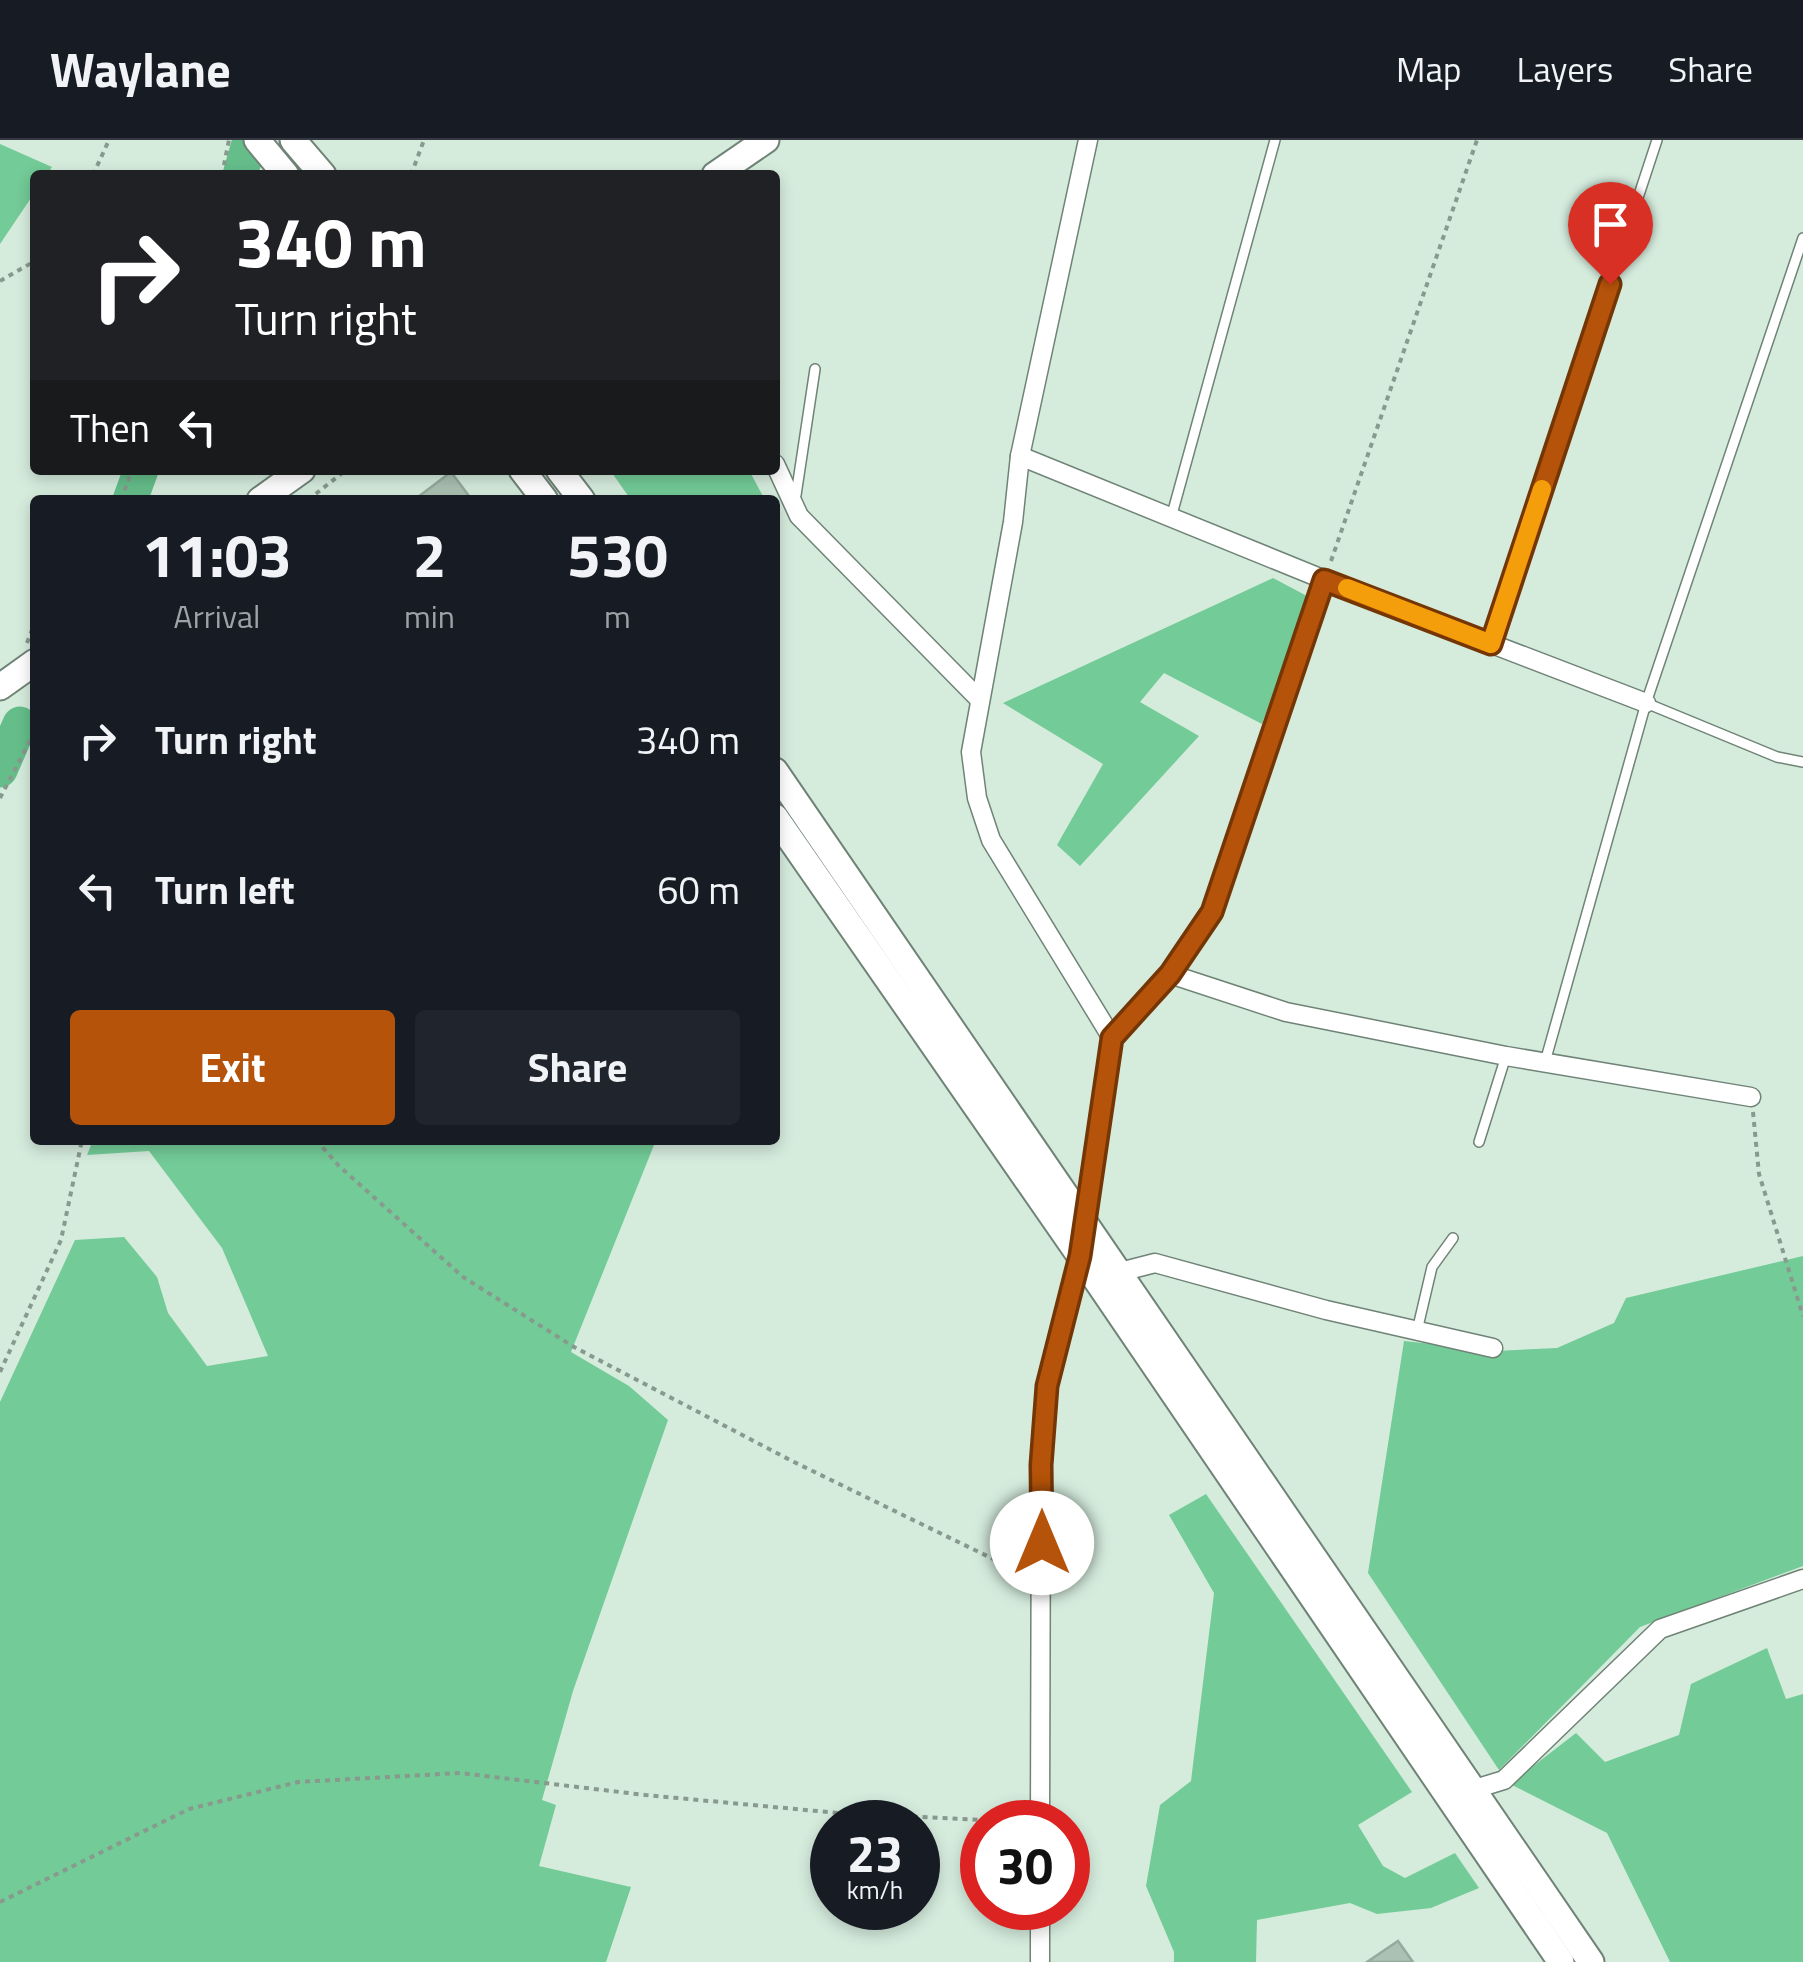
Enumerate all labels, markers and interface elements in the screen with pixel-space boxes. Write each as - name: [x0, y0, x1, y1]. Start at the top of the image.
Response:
- text: Waylane: [50, 33, 231, 106]
- text: Map: [1396, 42, 1461, 96]
- text: Layers: [1516, 42, 1613, 96]
- text: Share: [1668, 42, 1753, 96]
- pin: [1568, 182, 1653, 285]
- text: 340 m: [235, 188, 427, 294]
- icon: arrive: [1583, 197, 1638, 252]
- icon: right: [70, 210, 200, 340]
- text: Turn right: [235, 284, 417, 352]
- text: Then: [70, 399, 150, 457]
- icon: left: [170, 400, 225, 455]
- text: 11:03: [142, 509, 292, 600]
- text: 2: [413, 509, 446, 600]
- text: 530: [567, 509, 668, 600]
- text: Arrival: [174, 592, 260, 640]
- text: min: [404, 592, 455, 640]
- text: m: [604, 592, 631, 640]
- text: Turn right: [155, 711, 317, 769]
- text: 340 m: [636, 711, 740, 769]
- icon: right: [70, 713, 125, 768]
- text: Turn left: [155, 861, 295, 919]
- text: 60 m: [657, 861, 740, 919]
- icon: left: [70, 863, 125, 918]
- button: Exit: [70, 1010, 395, 1125]
- button: Share: [415, 1010, 740, 1125]
- position arrow: [990, 1491, 1094, 1595]
- speed limit sign: 30: [960, 1800, 1090, 1930]
- text: 23: [847, 1815, 903, 1891]
- text: km/h: [847, 1871, 903, 1909]

